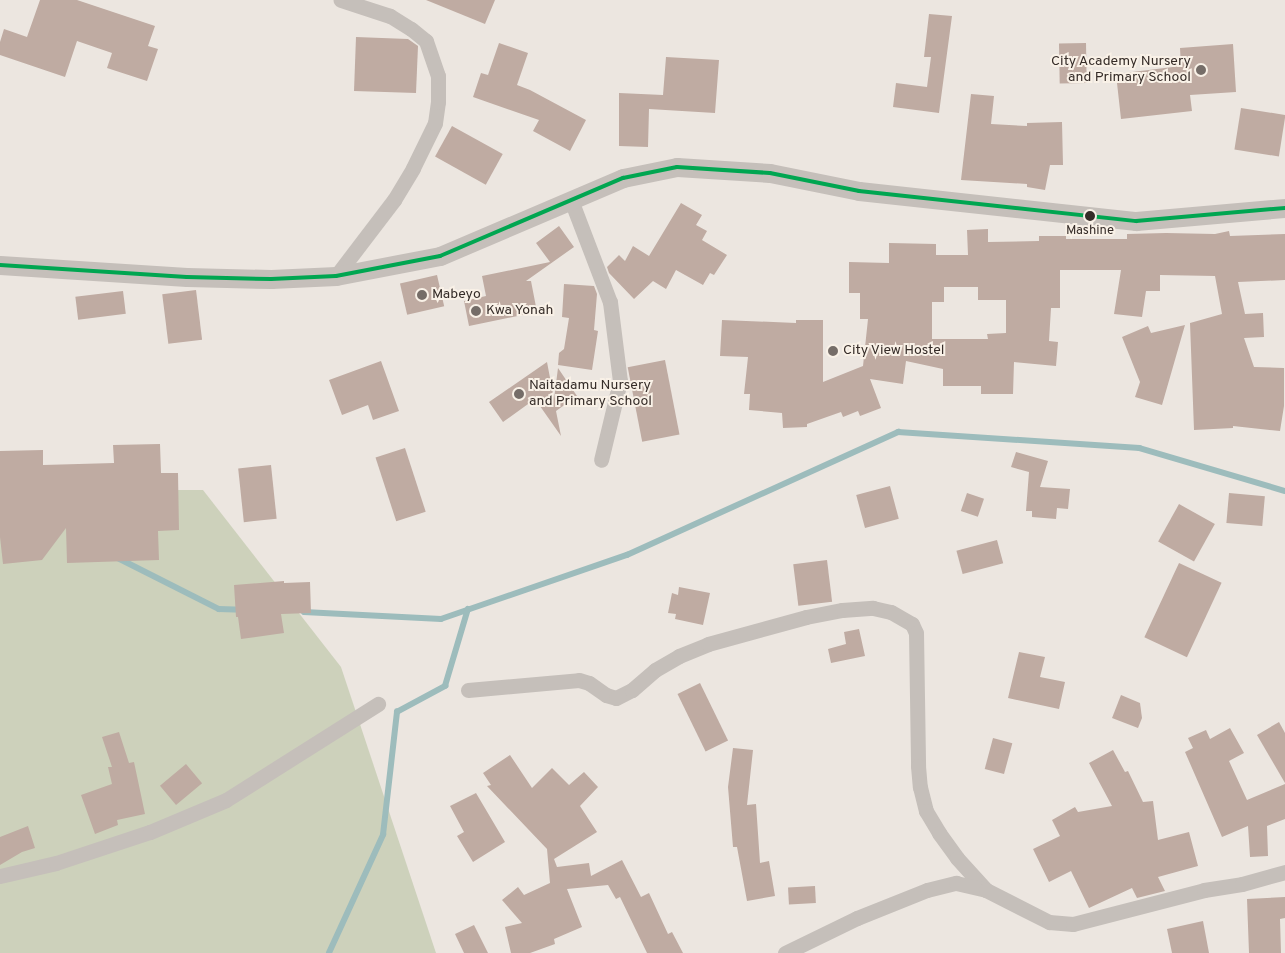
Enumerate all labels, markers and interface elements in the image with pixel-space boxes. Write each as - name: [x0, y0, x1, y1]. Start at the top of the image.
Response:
- place label: City Academy Nursery and Primary School: [1051, 54, 1191, 86]
- marker: City Academy Nursery and Primary School: [1195, 64, 1207, 76]
- marker: Mashine: [1085, 211, 1095, 221]
- place label: Mashine: [1066, 223, 1114, 239]
- place label: Mabeyo: [432, 287, 481, 303]
- marker: Mabeyo: [416, 289, 428, 301]
- place label: Kwa Yonah: [486, 303, 554, 319]
- marker: Kwa Yonah: [470, 305, 482, 317]
- place label: City View Hostel: [843, 343, 945, 359]
- marker: City View Hostel: [827, 345, 839, 357]
- place label: Naitadamu Nursery and Primary School: [529, 378, 652, 411]
- marker: Naitadamu Nursery and Primary School: [513, 388, 525, 400]

